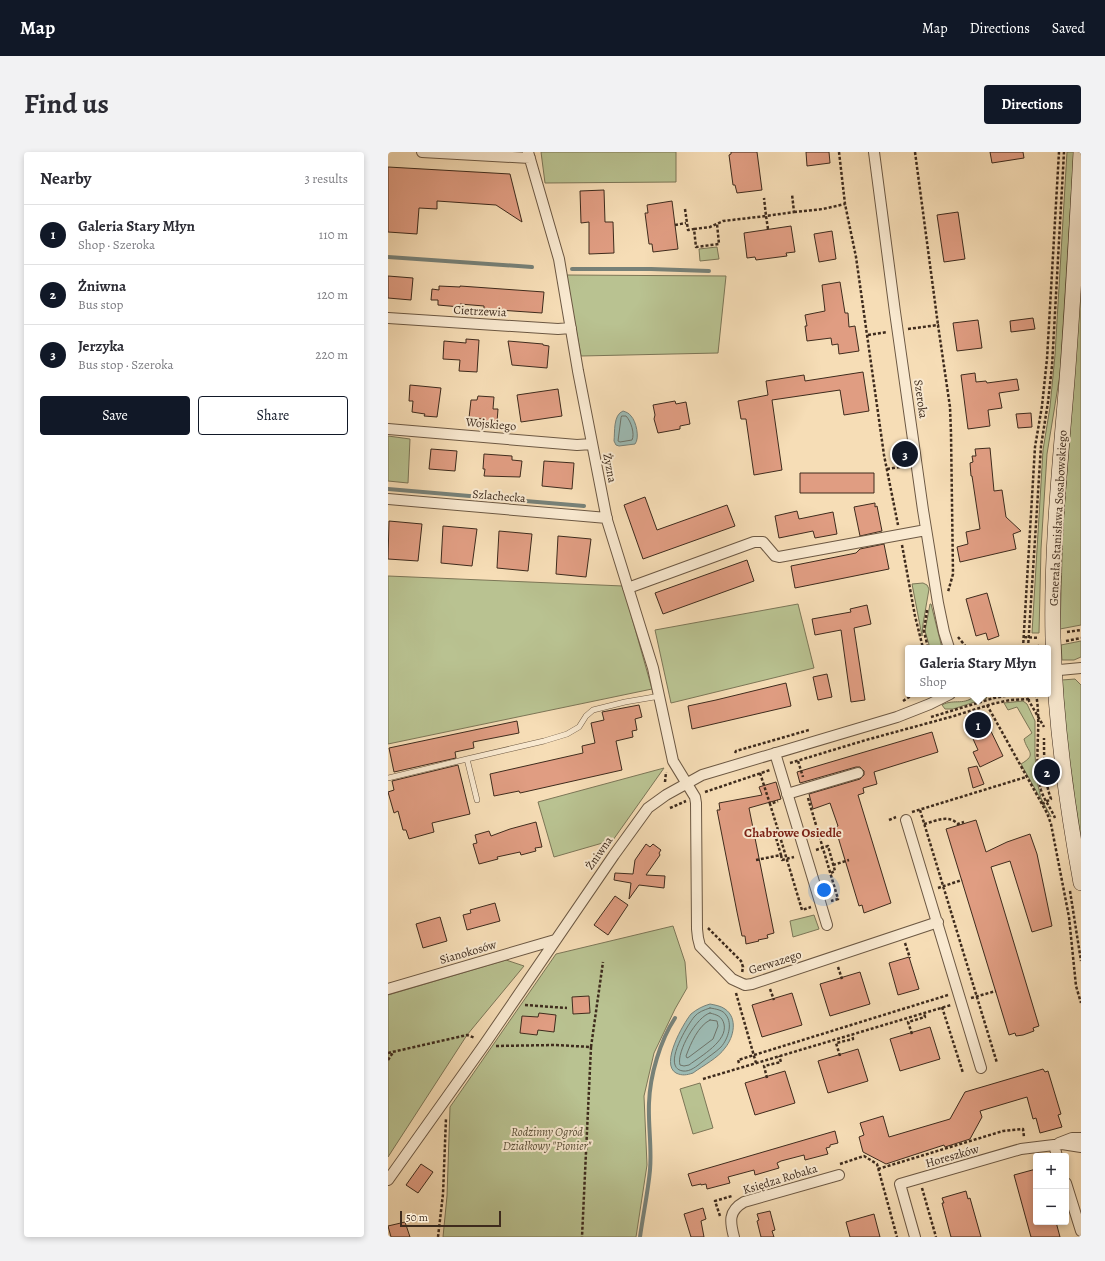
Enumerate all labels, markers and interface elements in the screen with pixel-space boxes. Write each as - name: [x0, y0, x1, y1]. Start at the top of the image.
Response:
- text: Map: [20, 15, 55, 41]
- text: Map: [922, 19, 948, 38]
- text: Directions: [970, 19, 1030, 38]
- text: Saved: [1052, 19, 1085, 38]
- text: Find us: [24, 85, 109, 123]
- button: Directions: [984, 85, 1081, 124]
- text: Nearby: [40, 167, 91, 190]
- text: 3 results: [304, 170, 348, 187]
- text: Galeria Stary Młyn: [78, 216, 195, 236]
- text: 1: [51, 226, 55, 243]
- text: 110 m: [319, 226, 348, 243]
- text: Shop · Szeroka: [78, 236, 155, 253]
- text: Żniwna: [78, 276, 126, 296]
- text: 2: [50, 286, 56, 303]
- text: 120 m: [317, 286, 348, 303]
- text: Bus stop: [78, 296, 123, 313]
- street label: Cietrzewia: [453, 302, 507, 320]
- text: Jerzyka: [78, 336, 124, 356]
- text: 3: [50, 346, 56, 363]
- text: 220 m: [315, 346, 348, 363]
- text: Bus stop · Szeroka: [78, 356, 173, 373]
- street label: Szeroka: [910, 379, 932, 420]
- button: Save: [40, 396, 190, 435]
- button: Share: [198, 396, 348, 435]
- street label: Wojskiego: [464, 414, 517, 434]
- street label: Generała Stanisława Sosabowskiego: [1045, 430, 1071, 606]
- pin: 3: [892, 439, 918, 469]
- street label: Żyzna: [599, 452, 621, 484]
- street label: Szlachecka: [472, 486, 527, 506]
- popup: [905, 645, 1051, 697]
- text: Galeria Stary Młyn: [920, 653, 1036, 673]
- text: Shop: [920, 673, 947, 690]
- pin: 1: [965, 710, 991, 740]
- pin: 2: [1034, 757, 1060, 787]
- district label: Chabrowe Osiedle: [744, 824, 842, 841]
- street label: Żniwna: [582, 833, 617, 873]
- your location: [814, 880, 834, 900]
- street label: Sianokosów: [438, 936, 499, 968]
- street label: Gerwazego: [747, 946, 803, 978]
- park label: Rodzinny Ogród Działkowy "Pionier": [503, 1124, 592, 1154]
- street label: Horeszków: [923, 1141, 981, 1171]
- map controls: [1033, 1153, 1069, 1225]
- button: +: [1033, 1153, 1069, 1189]
- street label: Księdza Robaka: [741, 1160, 820, 1198]
- button: −: [1033, 1189, 1069, 1225]
- scale bar: [400, 1209, 501, 1228]
- text: 50 m: [406, 1210, 428, 1225]

